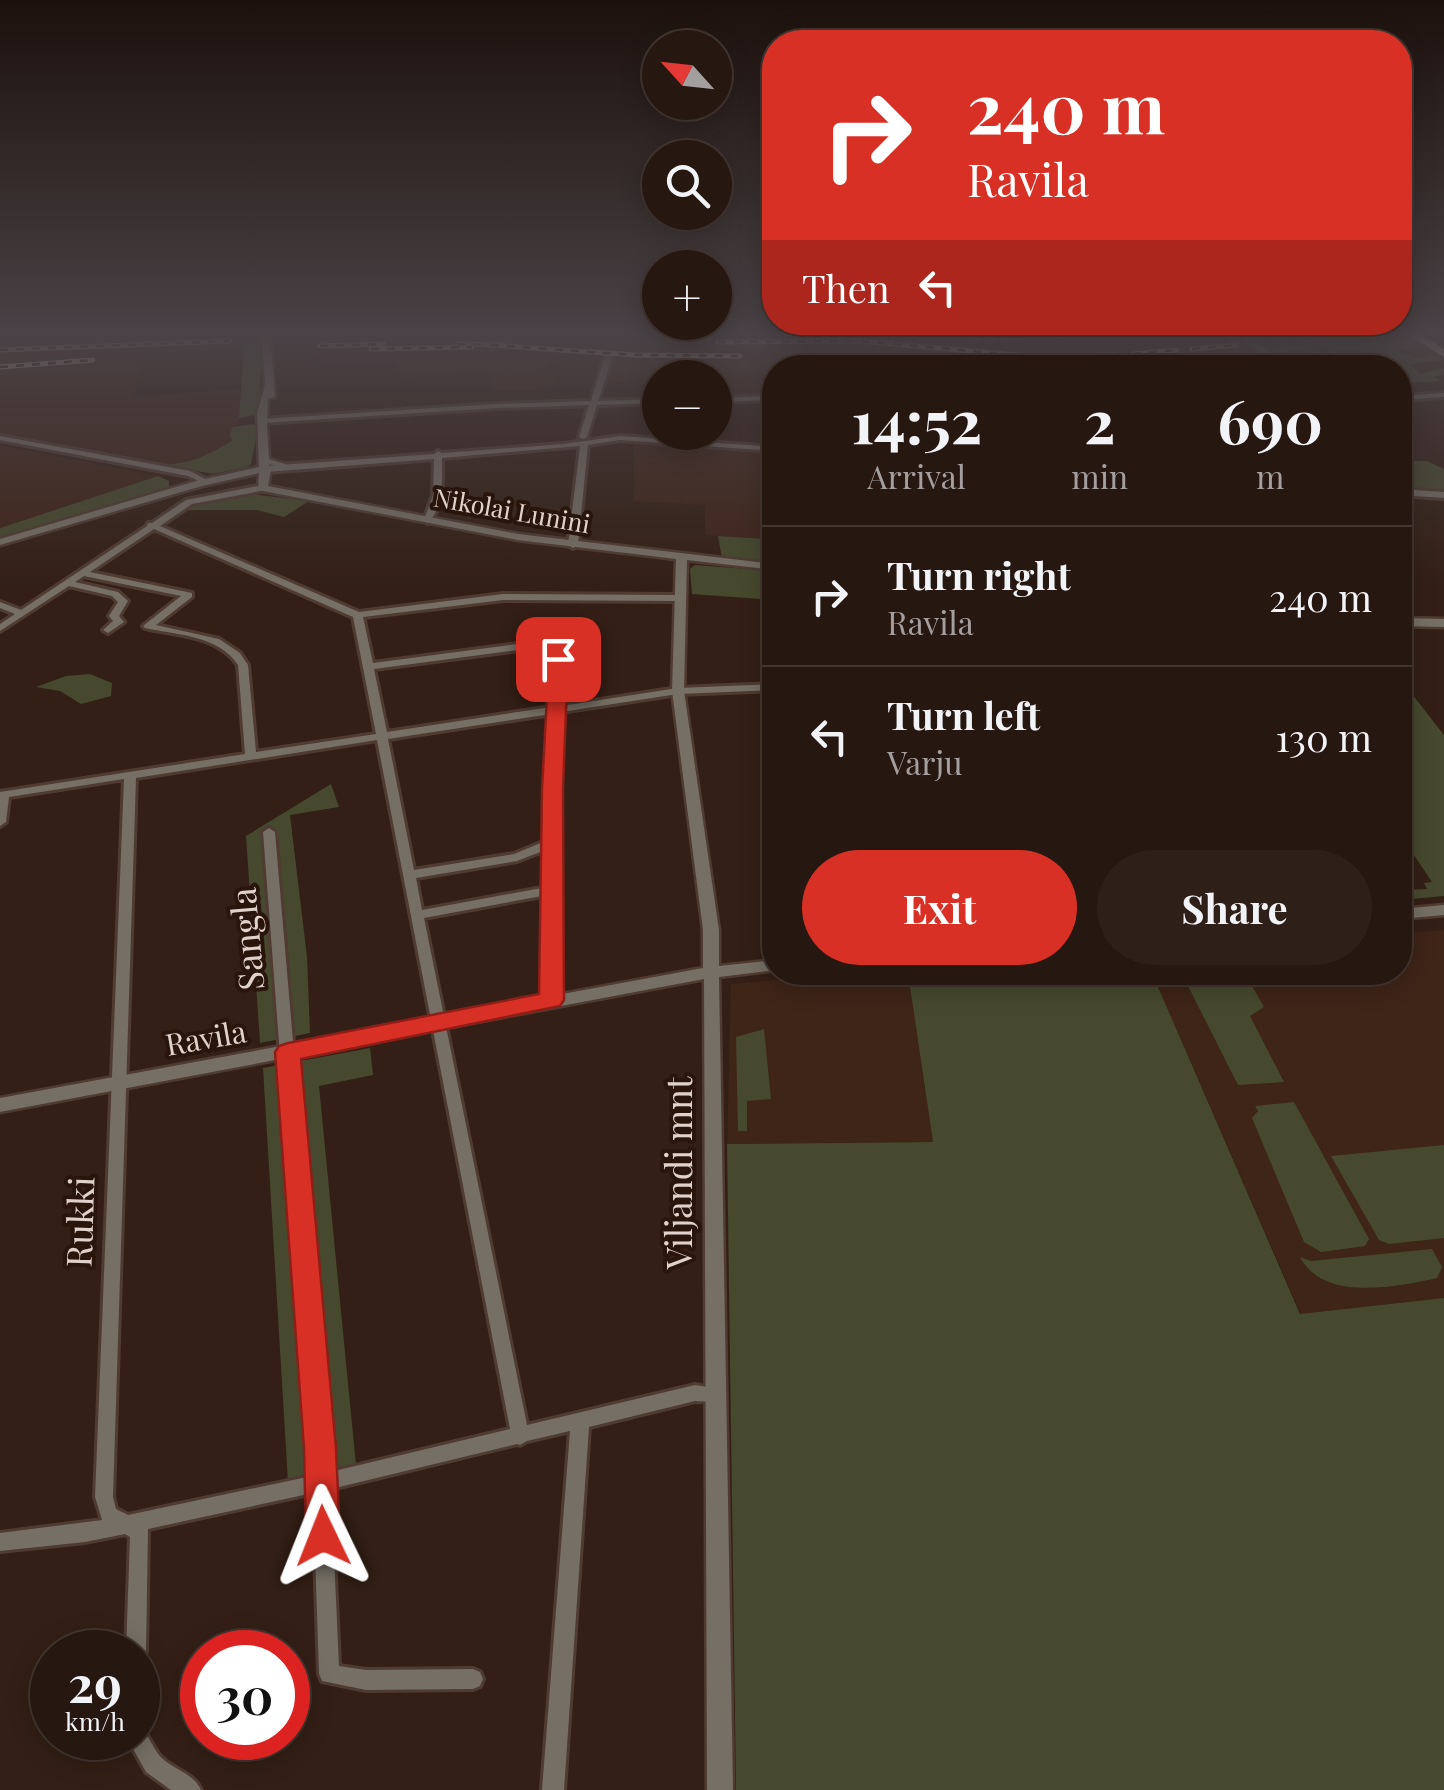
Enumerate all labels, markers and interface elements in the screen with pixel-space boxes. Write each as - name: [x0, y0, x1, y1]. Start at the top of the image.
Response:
- north arrow: [642, 30, 732, 120]
- map controls: [642, 30, 732, 450]
- text: 240 m: [967, 58, 1165, 152]
- icon: right: [802, 70, 932, 200]
- button: search: [642, 140, 732, 230]
- text: Ravila: [967, 148, 1089, 208]
- button: +: [642, 250, 732, 340]
- icon: left: [910, 260, 965, 315]
- text: Then: [802, 262, 890, 313]
- button: −: [642, 360, 732, 450]
- text: 14:52: [851, 379, 982, 459]
- text: 2: [1084, 379, 1115, 459]
- text: 690: [1217, 379, 1323, 459]
- text: Arrival: [867, 454, 966, 497]
- text: min: [1071, 454, 1128, 497]
- text: m: [1256, 454, 1284, 497]
- street label: Nikolai Lunini: [432, 480, 593, 539]
- text: Turn right: [887, 549, 1071, 600]
- icon: right: [802, 569, 857, 624]
- text: 240 m: [1269, 571, 1372, 622]
- text: Ravila: [887, 600, 974, 643]
- pin: [516, 617, 601, 702]
- icon: arrive: [531, 632, 586, 687]
- text: Turn left: [887, 689, 1040, 740]
- icon: left: [802, 709, 857, 764]
- text: 130 m: [1275, 711, 1372, 762]
- text: Varju: [887, 740, 963, 783]
- button: Exit: [802, 850, 1077, 965]
- button: Share: [1097, 850, 1372, 965]
- street label: Sangla: [218, 885, 273, 992]
- street label: Ravila: [162, 1010, 249, 1064]
- street label: Viljandi mnt: [654, 1076, 701, 1270]
- street label: Rukki: [53, 1176, 104, 1268]
- position arrow: [271, 1484, 375, 1588]
- speed limit sign: 30: [180, 1630, 310, 1760]
- text: 29: [68, 1649, 122, 1716]
- text: km/h: [65, 1704, 125, 1737]

